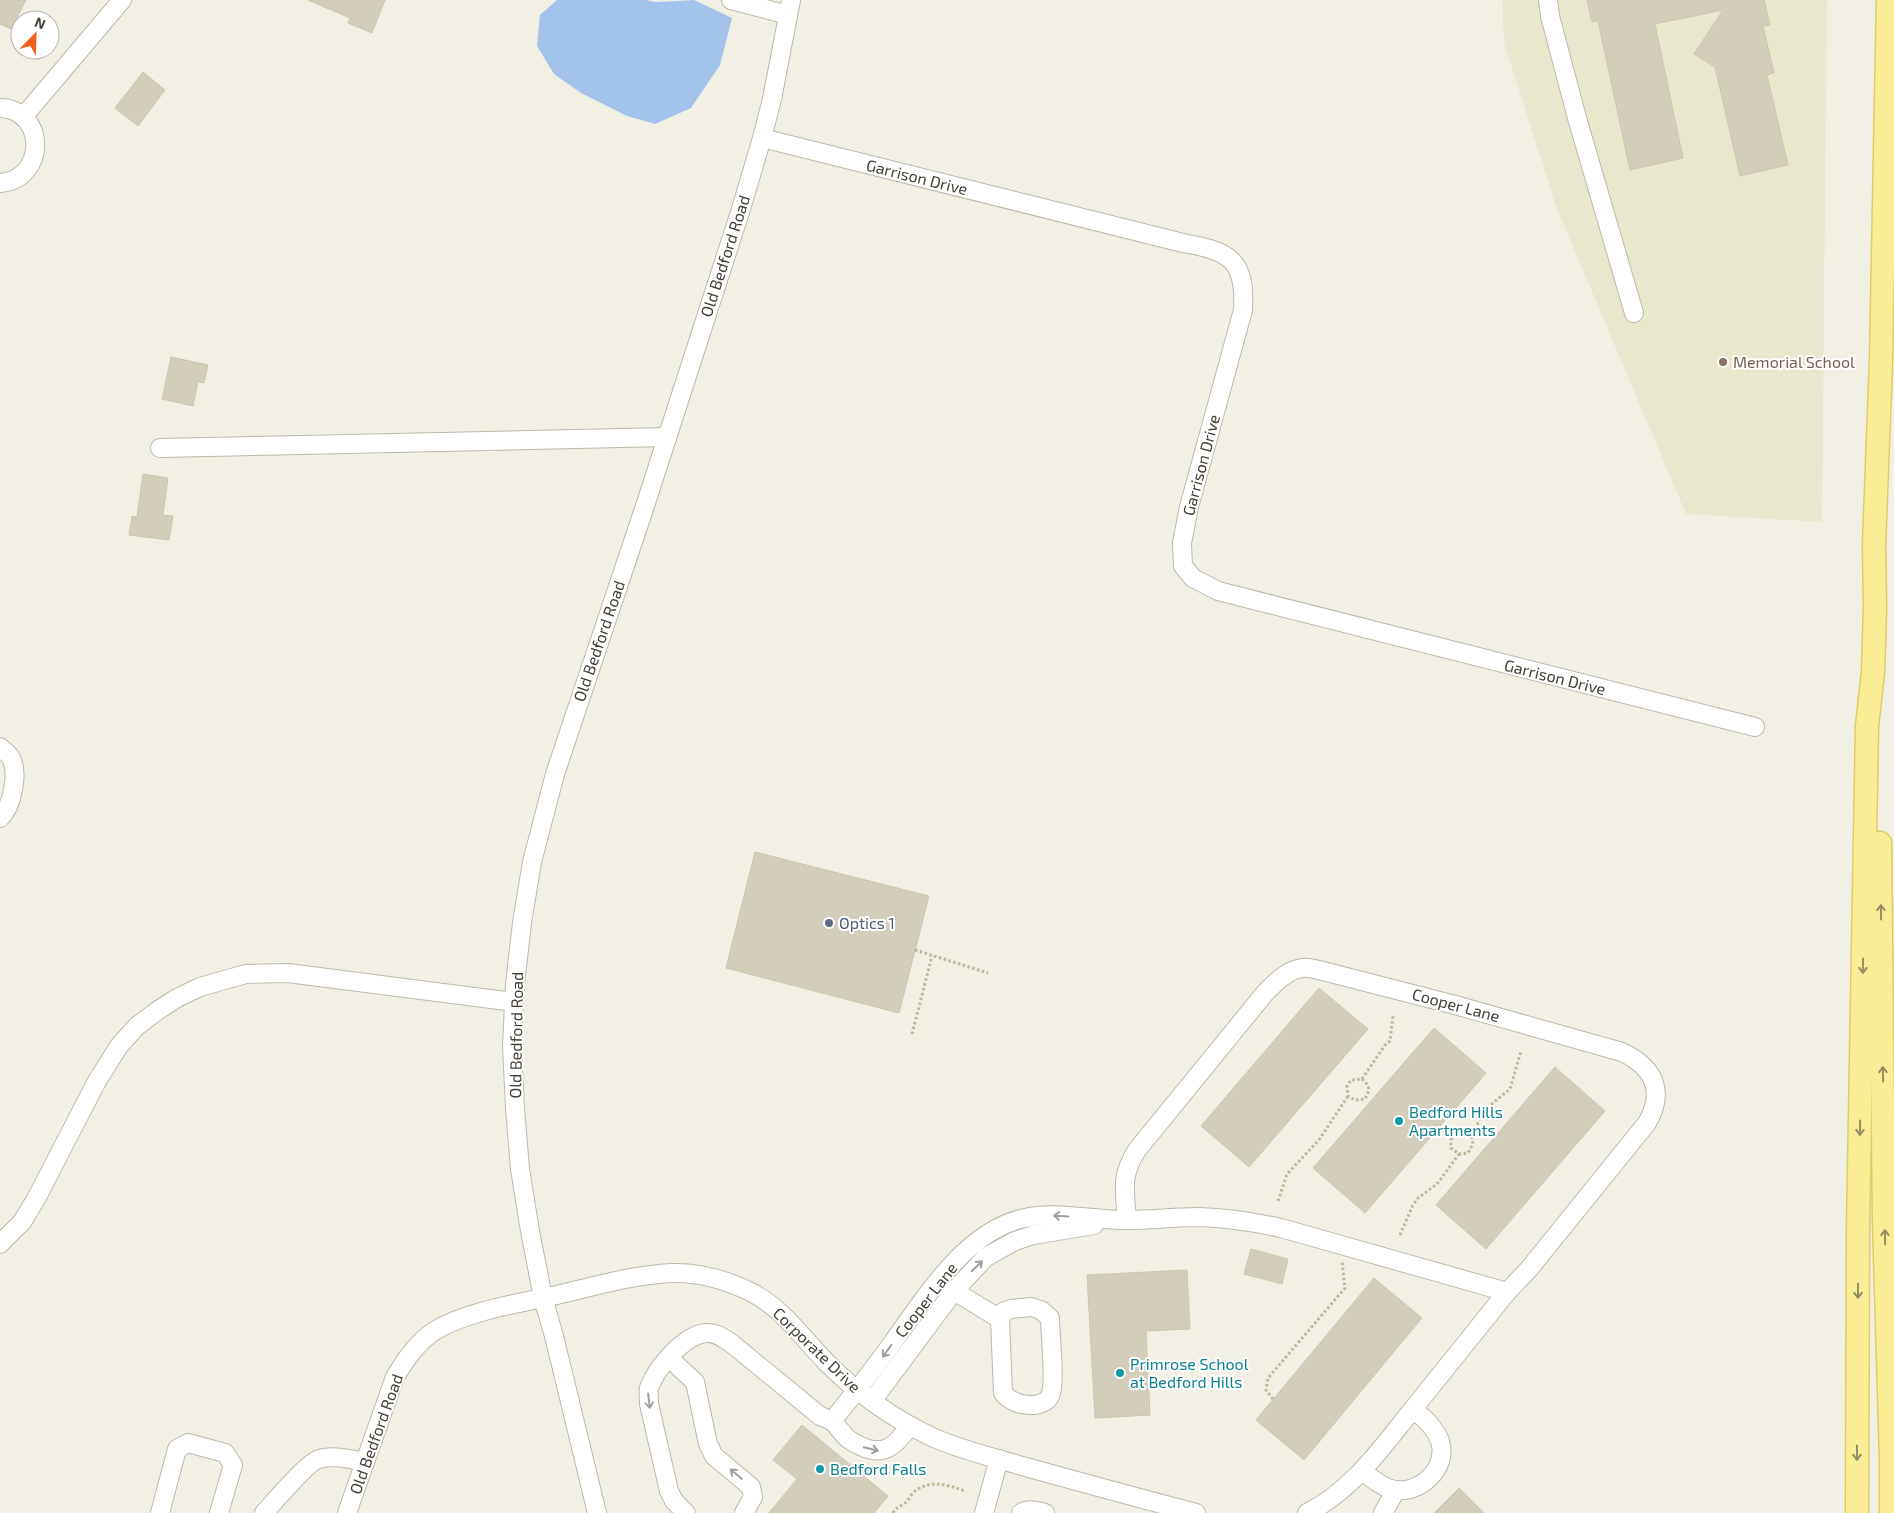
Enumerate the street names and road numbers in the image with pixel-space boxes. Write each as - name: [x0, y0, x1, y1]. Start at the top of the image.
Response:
- street label: Garrison Drive: [865, 155, 970, 198]
- street label: Old Bedford Road: [696, 193, 753, 319]
- street label: Garrison Drive: [1178, 412, 1223, 517]
- street label: Old Bedford Road: [569, 578, 628, 704]
- street label: Garrison Drive: [1503, 655, 1608, 698]
- street label: Old Bedford Road: [505, 971, 526, 1099]
- street label: Cooper Lane: [1410, 984, 1502, 1025]
- street label: Cooper Lane: [891, 1258, 961, 1341]
- street label: Corporate Drive: [770, 1303, 865, 1396]
- street label: Old Bedford Road: [345, 1371, 406, 1497]

